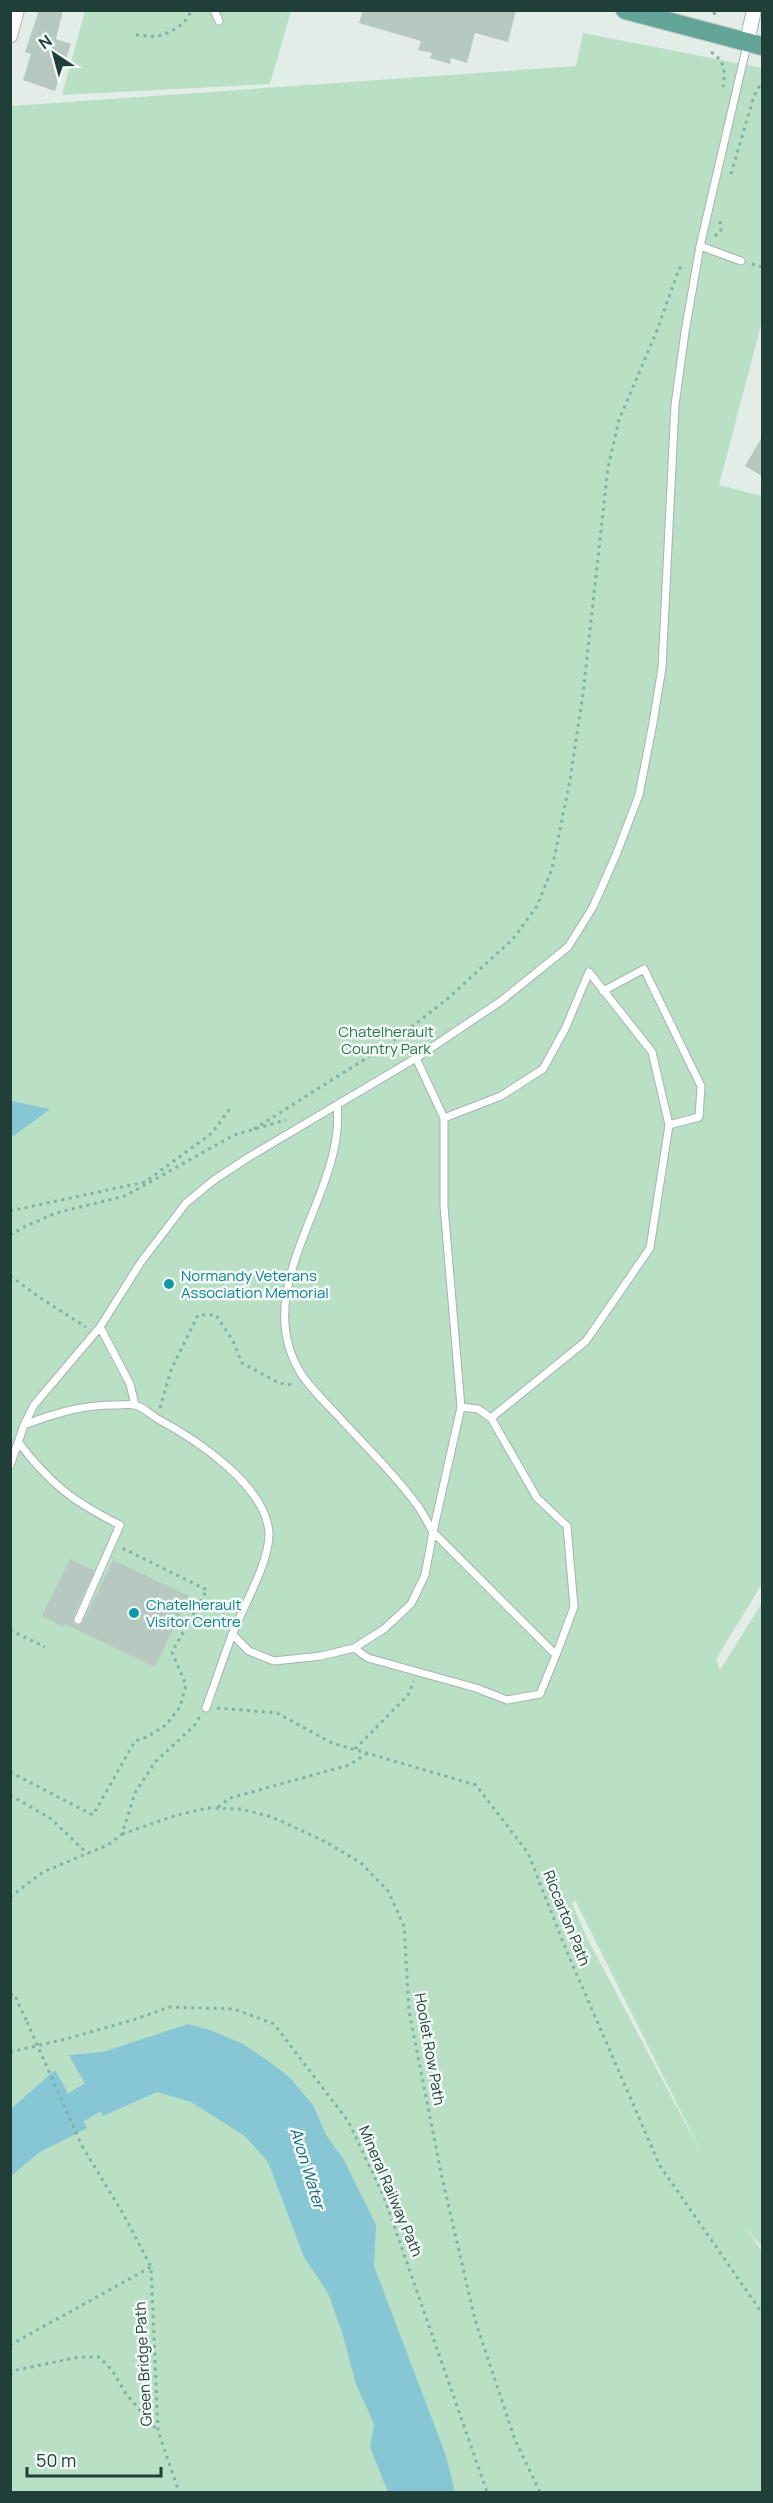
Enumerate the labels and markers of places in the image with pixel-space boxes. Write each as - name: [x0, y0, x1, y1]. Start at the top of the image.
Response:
- place label: Normandy Veterans Association Memorial: [181, 1265, 329, 1303]
- marker: Normandy Veterans Association Memorial: [162, 1277, 176, 1291]
- place label: Chatelherault Visitor Centre: [146, 1594, 242, 1632]
- marker: Chatelherault Visitor Centre: [127, 1606, 141, 1620]

